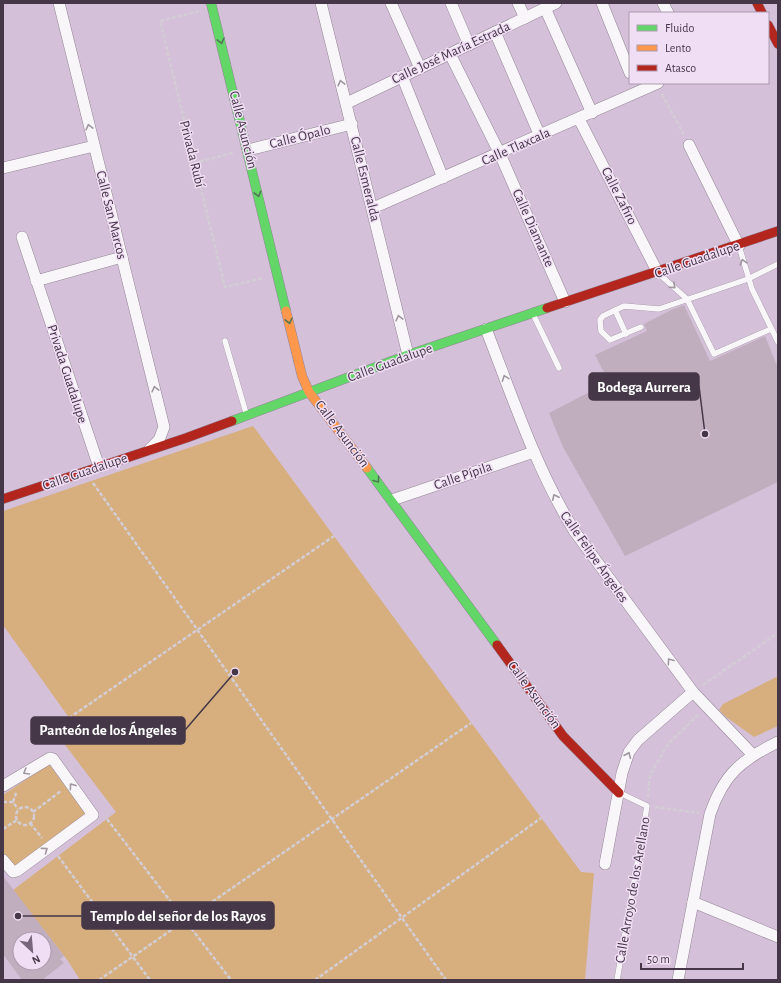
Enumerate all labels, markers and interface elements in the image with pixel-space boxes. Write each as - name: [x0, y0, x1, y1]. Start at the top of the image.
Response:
- legend: [629, 12, 769, 84]
- street label: Calle José María Estrada: [389, 19, 513, 87]
- text: Fluido: [665, 22, 694, 34]
- one-way arrow: [216, 38, 224, 44]
- text: Lento: [665, 42, 691, 54]
- text: Atasco: [665, 62, 696, 74]
- one-way arrow: [338, 79, 346, 86]
- street label: Calle Asunción: [227, 90, 259, 170]
- street label: Privada Rubí: [177, 119, 207, 189]
- street label: Calle Ópalo: [267, 120, 332, 151]
- one-way arrow: [86, 124, 94, 130]
- street label: Calle Tlaxcala: [480, 125, 553, 168]
- street label: Calle Esmeralda: [348, 135, 382, 223]
- street label: Calle Zafiro: [599, 165, 639, 227]
- street label: Calle San Marcos: [93, 169, 129, 261]
- street label: Calle Diamante: [510, 187, 556, 269]
- one-way arrow: [254, 191, 262, 197]
- street label: Calle Guadalupe: [653, 239, 741, 281]
- one-way arrow: [739, 259, 748, 266]
- one-way arrow: [668, 281, 675, 288]
- one-way arrow: [395, 314, 404, 321]
- one-way arrow: [284, 317, 293, 324]
- street label: Privada Guadalupe: [44, 323, 90, 425]
- street label: Calle Guadalupe: [346, 341, 434, 385]
- callout: Bodega Aurrera: [589, 373, 699, 400]
- one-way arrow: [501, 374, 509, 381]
- text: Bodega Aurrera: [597, 380, 691, 395]
- one-way arrow: [151, 386, 159, 392]
- street label: Calle Asunción: [312, 398, 372, 470]
- street label: Calle Guadalupe: [41, 451, 129, 493]
- street label: Calle Pípila: [432, 459, 494, 492]
- one-way arrow: [373, 476, 380, 483]
- one-way arrow: [552, 494, 560, 502]
- street label: Calle Felipe Ángeles: [557, 507, 633, 605]
- one-way arrow: [667, 658, 674, 665]
- street label: Calle Asunción: [505, 659, 563, 731]
- callout: Panteón de los Ángeles: [31, 717, 185, 744]
- text: Panteón de los Ángeles: [39, 721, 177, 738]
- one-way arrow: [624, 752, 632, 759]
- one-way arrow: [23, 767, 30, 774]
- one-way arrow: [69, 783, 77, 790]
- street label: Calle Arroyo de los Arellano: [613, 816, 653, 964]
- one-way arrow: [41, 848, 48, 855]
- callout: Templo del señor de los Rayos: [82, 902, 274, 929]
- text: Templo del señor de los Rayos: [90, 909, 266, 924]
- north arrow: [12, 931, 52, 971]
- scale bar: [641, 945, 743, 971]
- text: N: [30, 953, 42, 966]
- text: 50 m: [647, 953, 670, 965]

